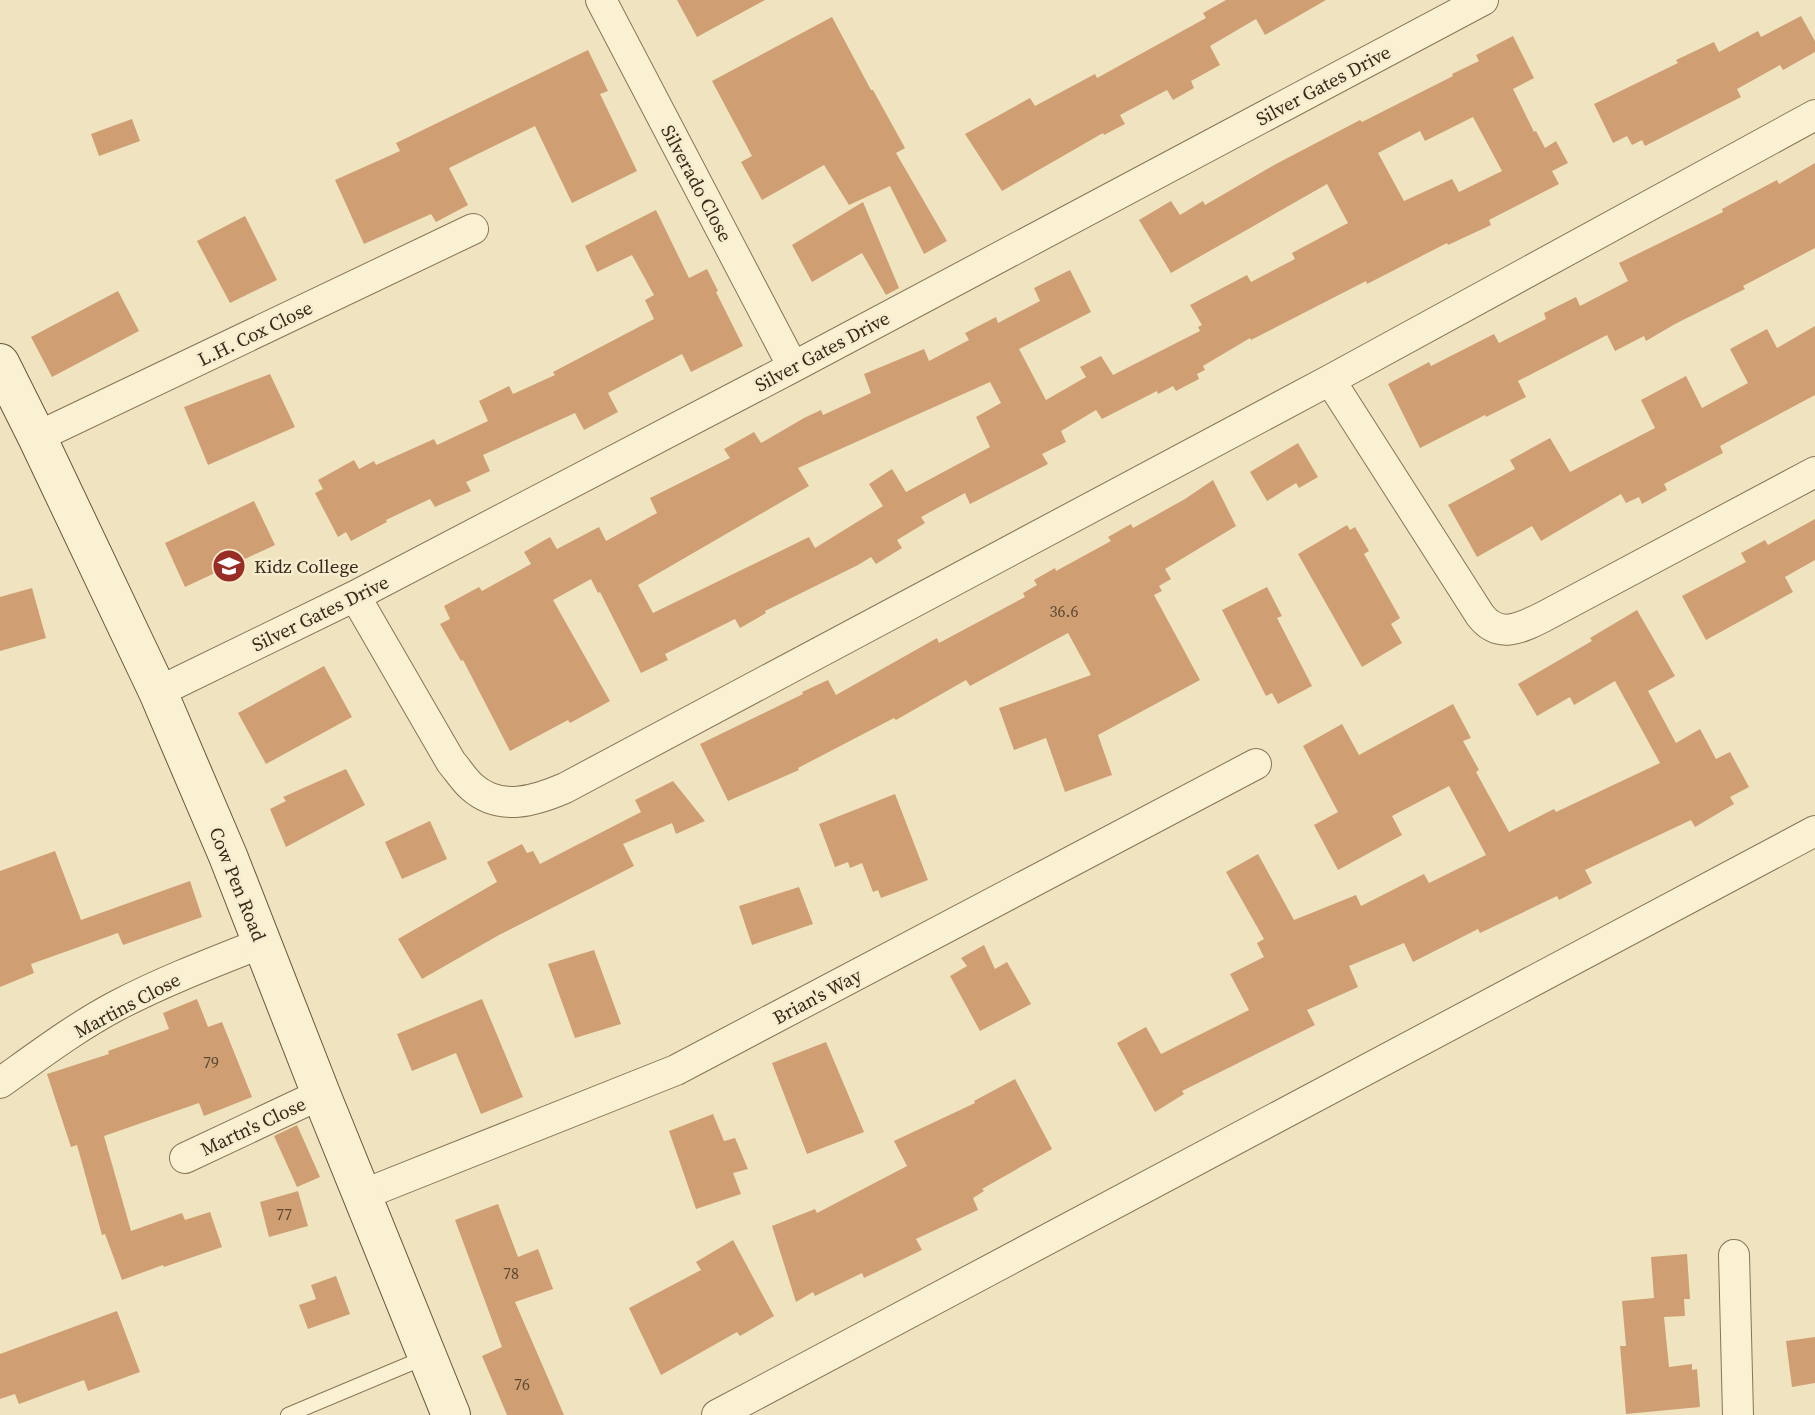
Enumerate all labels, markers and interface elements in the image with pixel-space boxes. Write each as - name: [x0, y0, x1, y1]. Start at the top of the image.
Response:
- street label: Silver Gates Drive: [1251, 38, 1395, 132]
- street label: Silverado Close: [655, 120, 739, 246]
- street label: L.H. Cox Close: [193, 294, 317, 372]
- street label: Silver Gates Drive: [750, 304, 894, 398]
- school or university icon: Kidz College: [210, 547, 248, 585]
- place label: Kidz College: [254, 553, 359, 579]
- street label: Silver Gates Drive: [247, 569, 393, 657]
- house number: 36.6: [1050, 600, 1078, 622]
- street label: Cow Pen Road: [203, 823, 273, 945]
- street label: Brian's Way: [768, 962, 866, 1030]
- street label: Martins Close: [69, 966, 185, 1044]
- house number: 79: [203, 1051, 219, 1073]
- street label: Martn's Close: [196, 1090, 310, 1162]
- house number: 77: [276, 1203, 292, 1225]
- house number: 78: [503, 1262, 519, 1284]
- house number: 76: [514, 1373, 530, 1395]

